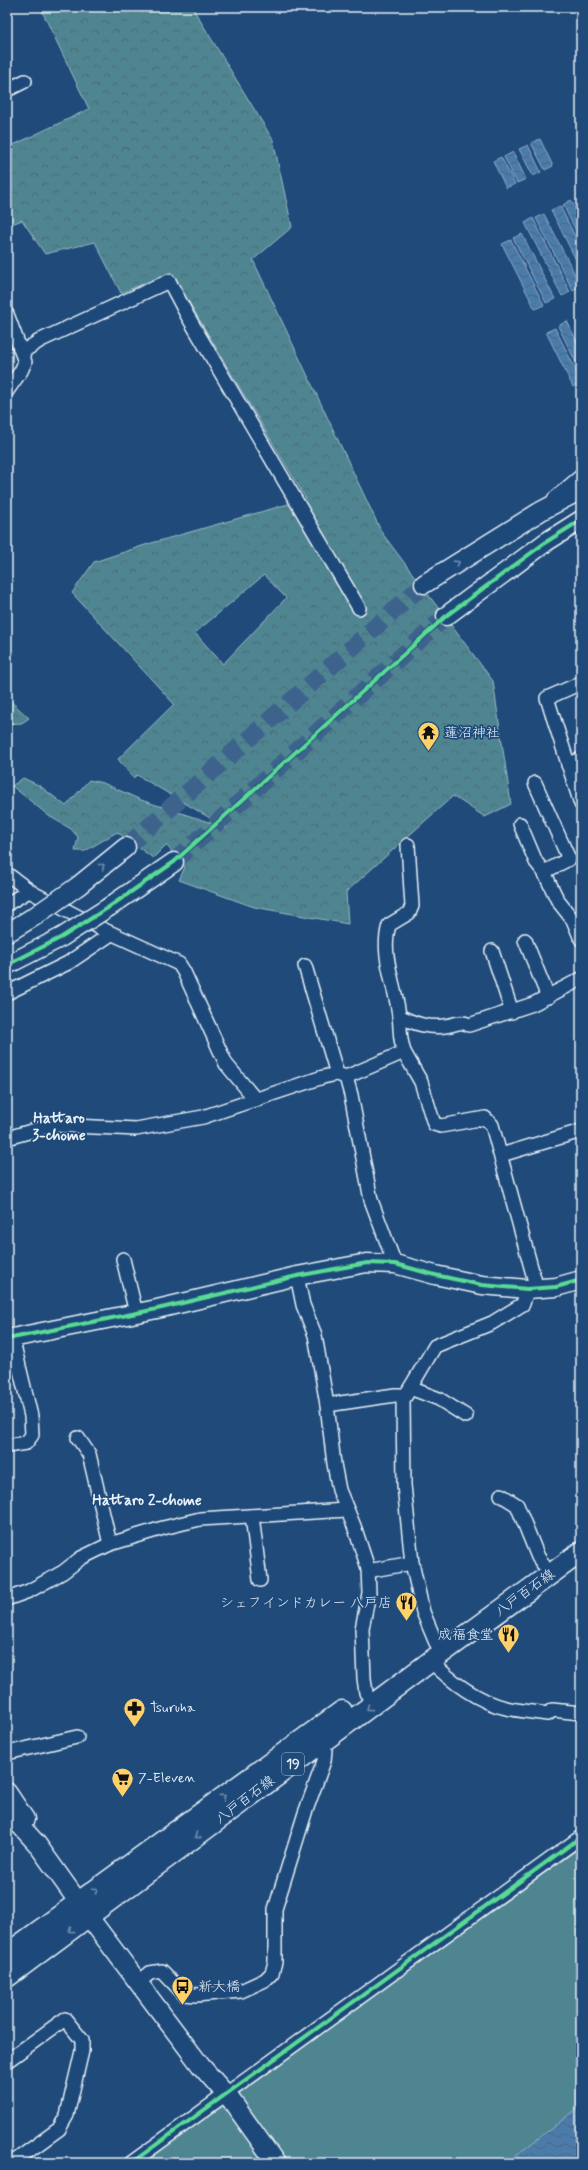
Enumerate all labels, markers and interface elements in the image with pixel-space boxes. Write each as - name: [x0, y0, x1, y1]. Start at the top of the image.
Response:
- one-way arrow: [453, 561, 460, 568]
- temple icon: 蓮沼神社: [415, 720, 441, 753]
- place label: 蓮沼神社: [444, 724, 500, 742]
- one-way arrow: [98, 864, 105, 871]
- district label: Hattaro 3-chome: [32, 1109, 86, 1146]
- district label: Hattaro 2-chome: [92, 1491, 202, 1511]
- street label: 八戸百石線: [491, 1565, 559, 1621]
- restaurant icon: シェフインドカレー 八戸店: [394, 1590, 420, 1623]
- place label: シェフインドカレー 八戸店: [220, 1594, 392, 1612]
- restaurant icon: 成福食堂: [496, 1622, 522, 1655]
- place label: 成福食堂: [438, 1626, 494, 1644]
- pharmacy icon: Tsuruha: [121, 1695, 147, 1728]
- place label: Tsuruha: [150, 1699, 196, 1717]
- one-way arrow: [366, 1703, 373, 1710]
- road number: 19: [282, 1753, 304, 1775]
- supermarket icon: 7-Eleven: [109, 1765, 135, 1798]
- place label: 7-Eleven: [138, 1769, 196, 1787]
- street label: 八戸百石線: [212, 1772, 278, 1828]
- one-way arrow: [219, 1794, 226, 1802]
- one-way arrow: [195, 1831, 202, 1838]
- one-way arrow: [91, 1887, 98, 1895]
- one-way arrow: [68, 1926, 75, 1933]
- bus stop icon: 新大橋: [170, 1974, 196, 2007]
- place label: 新大橋: [198, 1978, 240, 1996]

